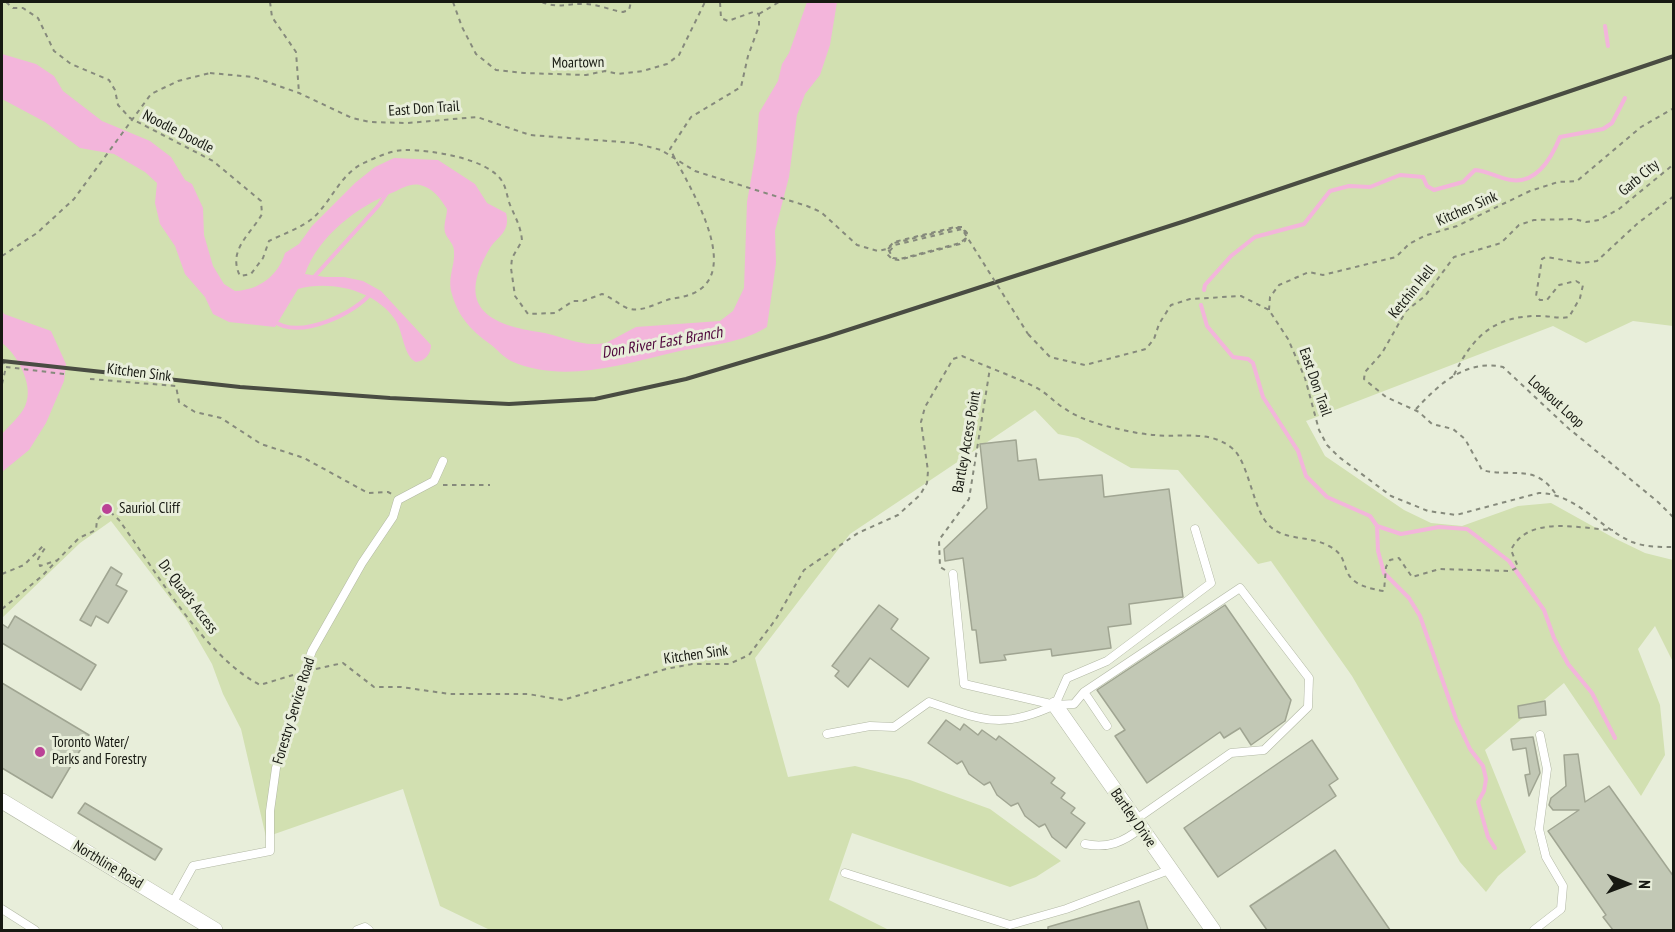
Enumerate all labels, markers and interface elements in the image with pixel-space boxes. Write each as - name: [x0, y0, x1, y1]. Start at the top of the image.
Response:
- street label: Moartown: [552, 54, 604, 72]
- street label: East Don Trail: [388, 98, 460, 120]
- street label: Noodle Doodle: [139, 106, 217, 158]
- street label: Garb City: [1615, 156, 1663, 200]
- street label: Kitchen Sink: [1434, 188, 1500, 230]
- street label: Ketchin Hell: [1385, 262, 1439, 322]
- water label: Don River East Branch: [600, 323, 724, 363]
- street label: East Don Trail: [1295, 345, 1335, 419]
- street label: Kitchen Sink: [106, 360, 172, 386]
- street label: Lookout Loop: [1524, 372, 1588, 432]
- street label: Bartley Access Point: [949, 390, 985, 494]
- place label: Sauriol Cliff: [119, 500, 180, 518]
- marker: Sauriol Cliff: [100, 502, 114, 516]
- street label: Dr. Quad's Access: [154, 556, 222, 638]
- street label: Kitchen Sink: [663, 642, 729, 668]
- street label: Forestry Service Road: [269, 655, 319, 767]
- place label: Toronto Water/ Parks and Forestry: [52, 734, 147, 769]
- marker: Toronto Water/ Parks and Forestry: [33, 745, 47, 759]
- street label: Bartley Drive: [1106, 785, 1160, 851]
- street label: Northline Road: [70, 837, 146, 893]
- north arrow: [1597, 854, 1657, 914]
- text: N: [1635, 880, 1655, 889]

